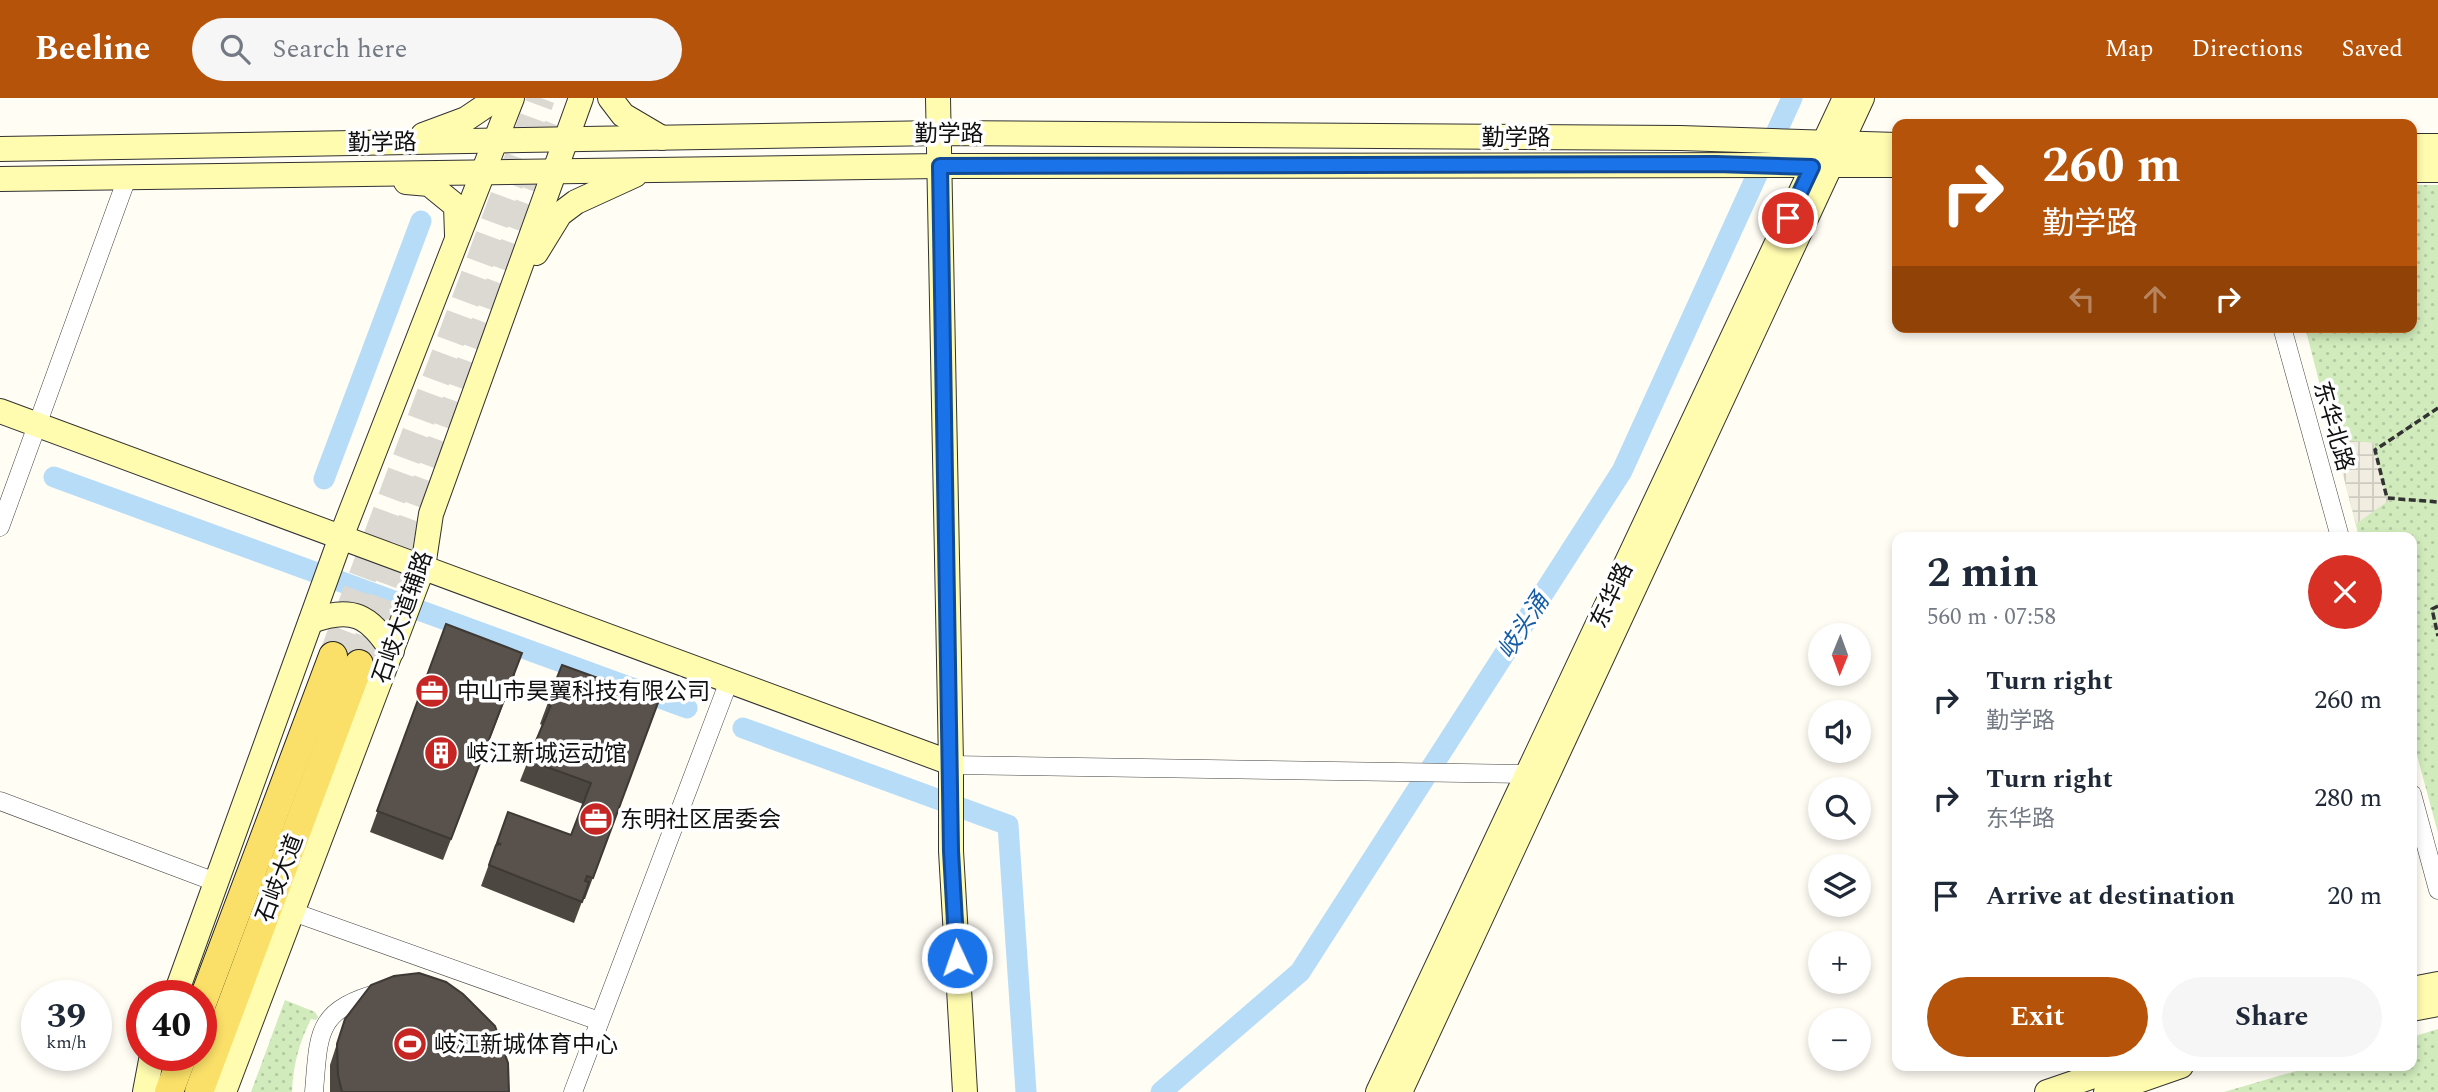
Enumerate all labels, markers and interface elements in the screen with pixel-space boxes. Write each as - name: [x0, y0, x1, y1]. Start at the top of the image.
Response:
- search box: [192, 18, 682, 81]
- text: Beeline: [35, 24, 150, 74]
- text: Search here: [272, 29, 407, 69]
- icon: search: [216, 30, 254, 68]
- text: Map: [2105, 31, 2153, 67]
- text: Directions: [2191, 31, 2303, 67]
- text: Saved: [2341, 31, 2403, 67]
- street label: 勤学路: [915, 117, 984, 152]
- street label: 勤学路: [1482, 121, 1551, 156]
- street label: 勤学路: [347, 125, 417, 162]
- text: 260 m: [2042, 129, 2181, 204]
- icon: right: [1927, 147, 2018, 238]
- pin: [1758, 188, 1818, 248]
- icon: arrive: [1769, 199, 1807, 237]
- text: 勤学路: [2042, 200, 2138, 249]
- icon: left: [2063, 280, 2101, 318]
- icon: ahead: [2136, 280, 2174, 318]
- icon: right: [2209, 280, 2247, 318]
- street label: 东华北路: [2303, 377, 2362, 475]
- text: 2 min: [1927, 542, 2039, 605]
- street label: 石岐大道辅路: [364, 547, 442, 688]
- button: close: [2308, 555, 2382, 629]
- street label: 东华路: [1582, 557, 1643, 634]
- water label: 岐头涌: [1489, 584, 1560, 667]
- text: 560 m · 07:58: [1927, 600, 2056, 635]
- north arrow: [1808, 623, 1871, 686]
- map controls: [1808, 623, 1871, 1071]
- text: Turn right: [1986, 661, 2113, 701]
- office icon: 中山市昊翼科技有限公司: [413, 672, 451, 710]
- place label: 中山市昊翼科技有限公司: [457, 675, 710, 710]
- text: 260 m: [2314, 680, 2382, 720]
- icon: right: [1927, 681, 1965, 719]
- button: sound: [1808, 700, 1871, 763]
- text: 勤学路: [1986, 704, 2055, 739]
- building icon: 岐江新城运动馆: [422, 734, 460, 772]
- place label: 岐江新城运动馆: [466, 737, 627, 772]
- text: Turn right: [1986, 759, 2113, 799]
- button: search: [1808, 777, 1871, 840]
- text: 280 m: [2314, 778, 2382, 818]
- icon: right: [1927, 779, 1965, 817]
- office icon: 东明社区居委会: [577, 800, 615, 838]
- text: 东华路: [1986, 802, 2055, 837]
- place label: 东明社区居委会: [620, 803, 781, 838]
- street label: 石岐大道: [248, 829, 313, 928]
- button: layers: [1808, 854, 1871, 917]
- text: Arrive at destination: [1986, 876, 2235, 916]
- text: 20 m: [2327, 876, 2382, 916]
- icon: arrive: [1927, 877, 1965, 915]
- position arrow: [920, 921, 994, 995]
- button: +: [1808, 931, 1871, 994]
- button: Exit: [1927, 977, 2148, 1057]
- button: Share: [2162, 977, 2382, 1057]
- speed limit sign: 40: [126, 980, 217, 1071]
- text: 39: [47, 990, 86, 1043]
- button: −: [1808, 1008, 1871, 1071]
- sports icon: 岐江新城体育中心: [391, 1025, 429, 1063]
- place label: 岐江新城体育中心: [434, 1028, 618, 1063]
- text: km/h: [46, 1029, 87, 1056]

